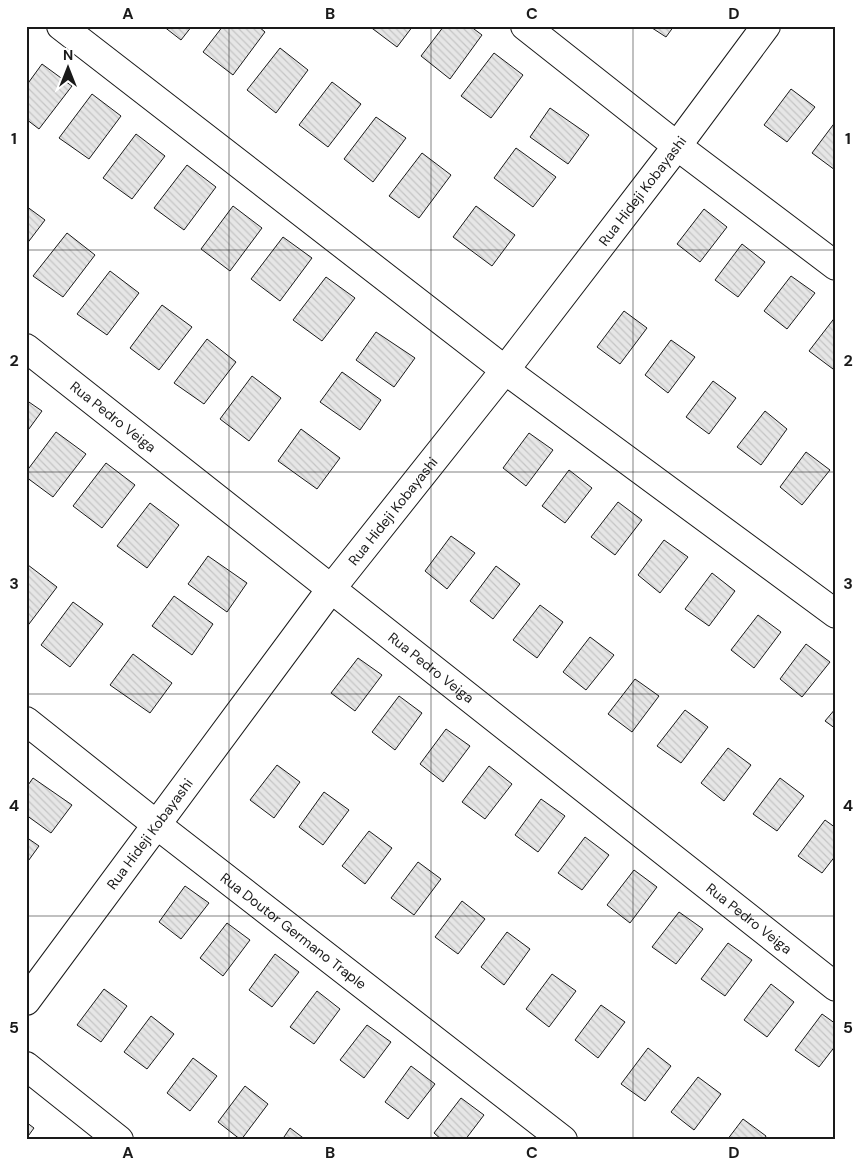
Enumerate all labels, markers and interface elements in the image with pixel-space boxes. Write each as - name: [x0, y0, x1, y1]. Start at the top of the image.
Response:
- text: A: [122, 3, 134, 24]
- text: B: [325, 3, 335, 24]
- text: C: [526, 3, 538, 24]
- text: D: [728, 3, 740, 24]
- north arrow: [42, 42, 92, 92]
- text: N: [63, 46, 73, 64]
- text: 1: [11, 128, 17, 149]
- text: 1: [845, 128, 851, 149]
- street label: Rua Hideji Kobayashi: [595, 133, 690, 249]
- text: 2: [9, 350, 19, 371]
- text: 2: [843, 350, 853, 371]
- street label: Rua Pedro Veiga: [67, 377, 160, 456]
- street label: Rua Hideji Kobayashi: [344, 453, 441, 569]
- text: 3: [9, 573, 19, 594]
- text: 3: [843, 573, 853, 594]
- street label: Rua Pedro Veiga: [385, 628, 478, 707]
- street label: Rua Hideji Kobayashi: [103, 775, 197, 893]
- text: 4: [9, 795, 19, 816]
- text: 4: [843, 795, 853, 816]
- street label: Rua Doutor Germano Traple: [217, 869, 370, 993]
- street label: Rua Pedro Veiga: [703, 879, 796, 958]
- text: 5: [9, 1017, 19, 1038]
- text: 5: [843, 1017, 853, 1038]
- text: A: [122, 1142, 134, 1163]
- text: B: [325, 1142, 335, 1163]
- text: C: [526, 1142, 538, 1163]
- text: D: [728, 1142, 740, 1163]

